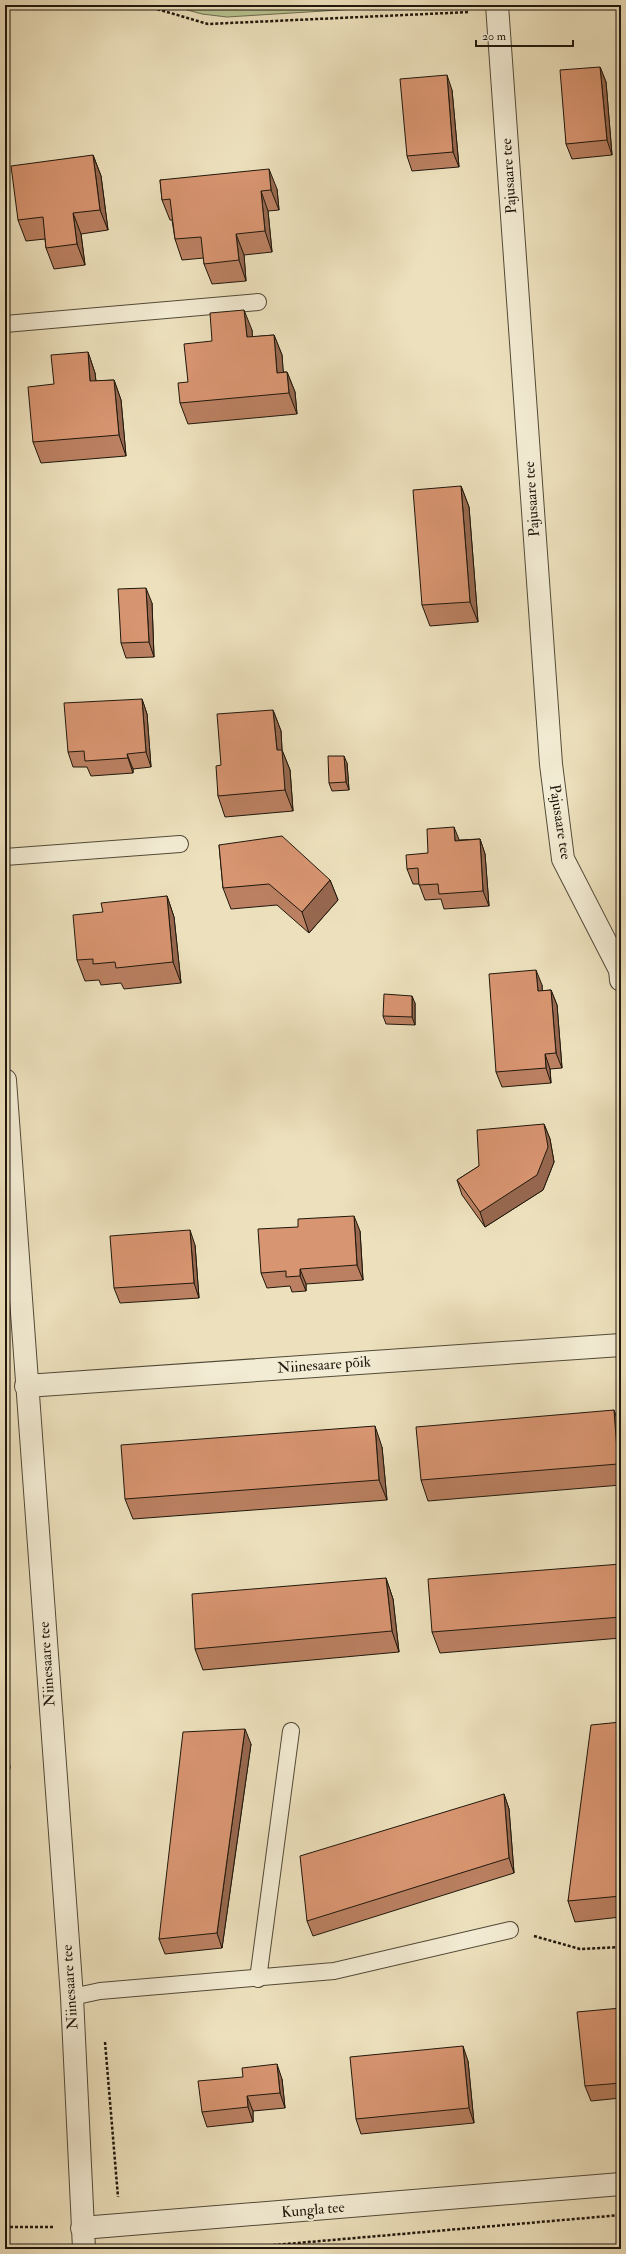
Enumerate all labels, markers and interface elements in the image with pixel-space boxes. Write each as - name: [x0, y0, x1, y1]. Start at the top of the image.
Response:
- scale bar: [476, 22, 573, 48]
- text: 20 m: [482, 29, 507, 44]
- street label: Pajusaare tee: [497, 138, 521, 214]
- street label: Pajusaare tee: [520, 461, 544, 537]
- street label: Pajusaare tee: [545, 783, 575, 861]
- street label: Niinesaare põik: [277, 1352, 371, 1379]
- street label: Niinesaare tee: [35, 1621, 59, 1707]
- street label: Niinesaare tee: [58, 1944, 82, 2030]
- street label: Kungla tee: [280, 2198, 346, 2222]

